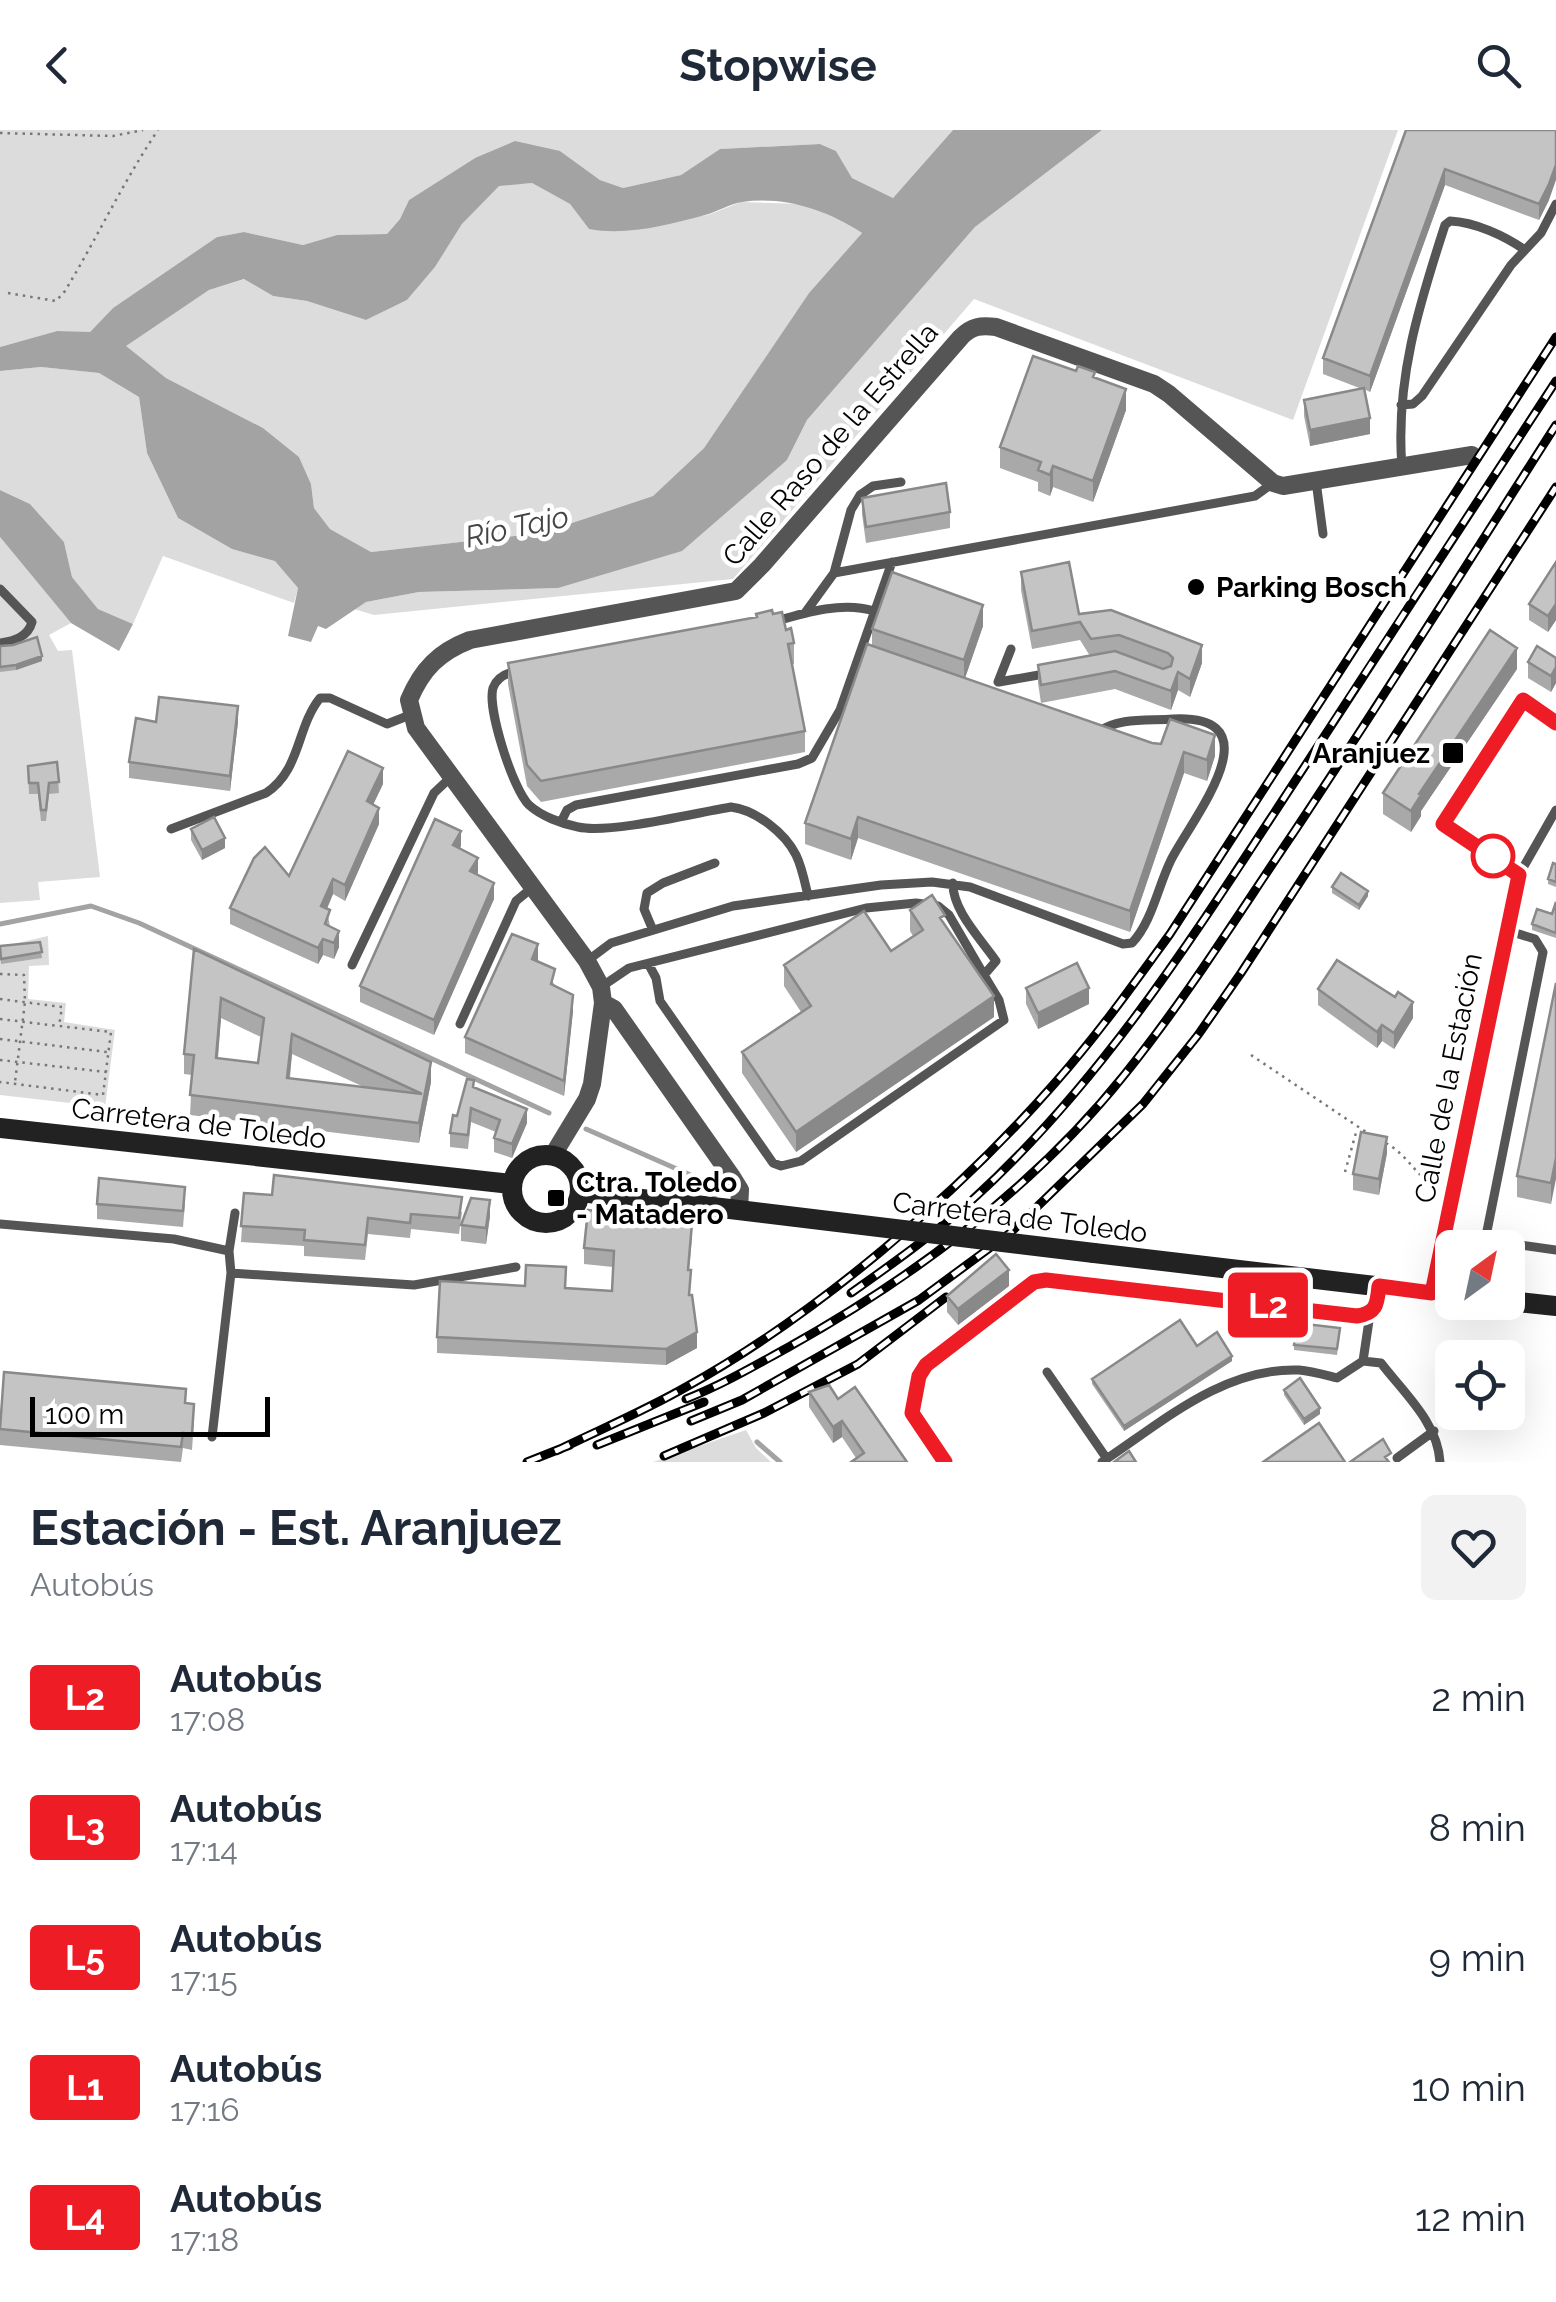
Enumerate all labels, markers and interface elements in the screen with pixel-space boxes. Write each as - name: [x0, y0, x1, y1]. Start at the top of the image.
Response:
- icon: back: [30, 38, 85, 93]
- icon: search: [1471, 38, 1526, 93]
- text: Stopwise: [679, 39, 877, 92]
- street label: Calle Raso de la Estrella: [716, 316, 945, 573]
- water label: Río Tajo: [462, 498, 572, 555]
- place label: Parking Bosch: [1216, 571, 1407, 604]
- marker: Parking Bosch: [1185, 576, 1207, 598]
- place label: Aranjuez: [1312, 737, 1430, 770]
- marker: Aranjuez: [1440, 740, 1466, 766]
- unlabelled marker: [1472, 835, 1514, 877]
- street label: Calle de la Estación: [1408, 950, 1489, 1206]
- street label: Carretera de Toledo: [70, 1091, 328, 1156]
- place label: Ctra. Toledo - Matadero: [576, 1166, 737, 1231]
- street label: Carretera de Toledo: [891, 1185, 1149, 1250]
- marker: Ctra. Toledo - Matadero: [545, 1187, 567, 1209]
- north arrow: [1435, 1230, 1525, 1320]
- map controls: [1435, 1230, 1525, 1430]
- line badge: L2: [1223, 1272, 1313, 1338]
- text: L2: [1248, 1285, 1288, 1326]
- button: locate: [1435, 1340, 1525, 1430]
- scale bar: [30, 1392, 270, 1436]
- text: 100 m: [45, 1398, 124, 1431]
- button: heart: [1421, 1495, 1526, 1600]
- text: Estación - Est. Aranjuez: [30, 1500, 562, 1556]
- text: Autobús: [30, 1566, 154, 1603]
- text: Autobús: [170, 1656, 322, 1701]
- text: 2 min: [1431, 1675, 1526, 1720]
- text: L2: [65, 1677, 105, 1718]
- text: 17:08: [170, 1701, 245, 1738]
- text: Autobús: [170, 1786, 322, 1831]
- text: 8 min: [1428, 1805, 1526, 1850]
- text: L3: [65, 1807, 105, 1848]
- text: 17:14: [170, 1831, 238, 1868]
- text: Autobús: [170, 1916, 322, 1961]
- text: 9 min: [1429, 1935, 1526, 1980]
- text: L5: [65, 1937, 105, 1978]
- text: 17:15: [170, 1961, 238, 1998]
- text: Autobús: [170, 2046, 322, 2091]
- text: 10 min: [1411, 2065, 1526, 2110]
- text: L1: [66, 2067, 104, 2108]
- text: 17:16: [170, 2091, 240, 2128]
- text: Autobús: [170, 2176, 322, 2221]
- text: 12 min: [1415, 2195, 1526, 2240]
- text: L4: [65, 2197, 105, 2238]
- text: 17:18: [170, 2221, 239, 2258]

